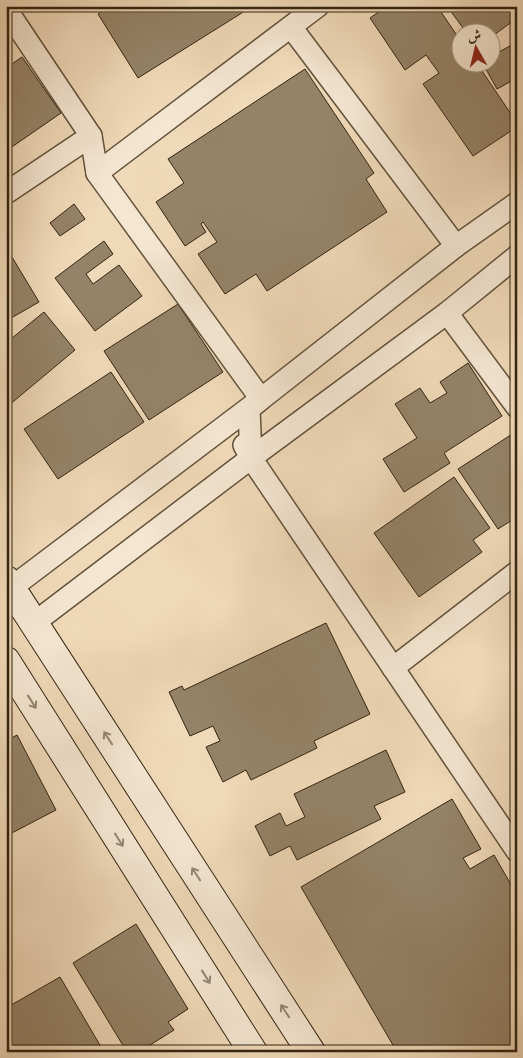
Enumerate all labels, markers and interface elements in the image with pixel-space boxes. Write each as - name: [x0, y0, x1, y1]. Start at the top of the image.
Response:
- north arrow: [450, 22, 500, 72]
- text: ش: [466, 24, 483, 46]
- one-way arrow: [28, 695, 38, 709]
- one-way arrow: [103, 731, 113, 745]
- one-way arrow: [114, 832, 124, 846]
- one-way arrow: [191, 868, 201, 882]
- one-way arrow: [201, 970, 211, 984]
- one-way arrow: [279, 1004, 289, 1018]

